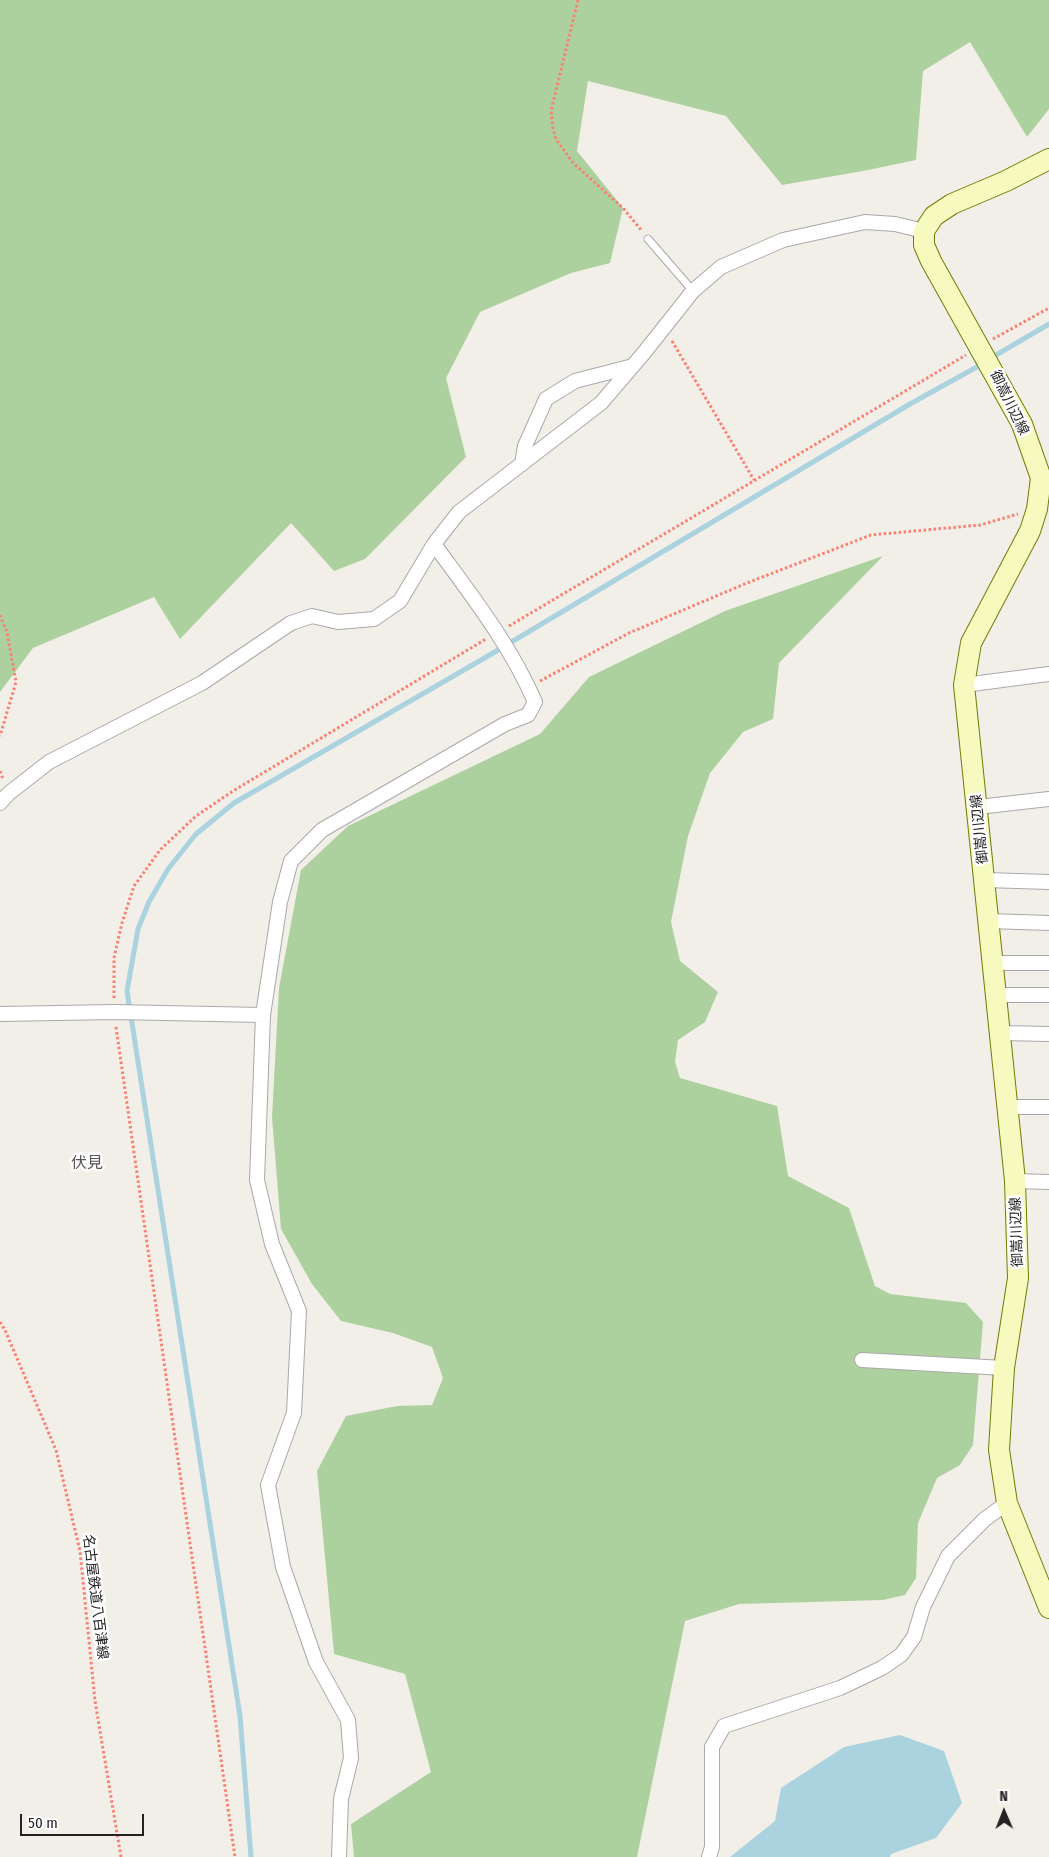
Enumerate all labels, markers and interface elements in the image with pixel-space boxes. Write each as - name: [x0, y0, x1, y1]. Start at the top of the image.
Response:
- street label: 御嵩川辺線: [986, 368, 1032, 438]
- street label: 御嵩川辺線: [968, 793, 992, 865]
- district label: 伏見: [71, 1154, 103, 1174]
- street label: 御嵩川辺線: [1007, 1197, 1027, 1267]
- street label: 名古屋鉄道八百津線: [79, 1533, 111, 1661]
- north arrow: [979, 1787, 1029, 1837]
- text: N: [999, 1788, 1008, 1805]
- scale bar: [22, 1804, 146, 1836]
- text: 50 m: [28, 1814, 58, 1832]

